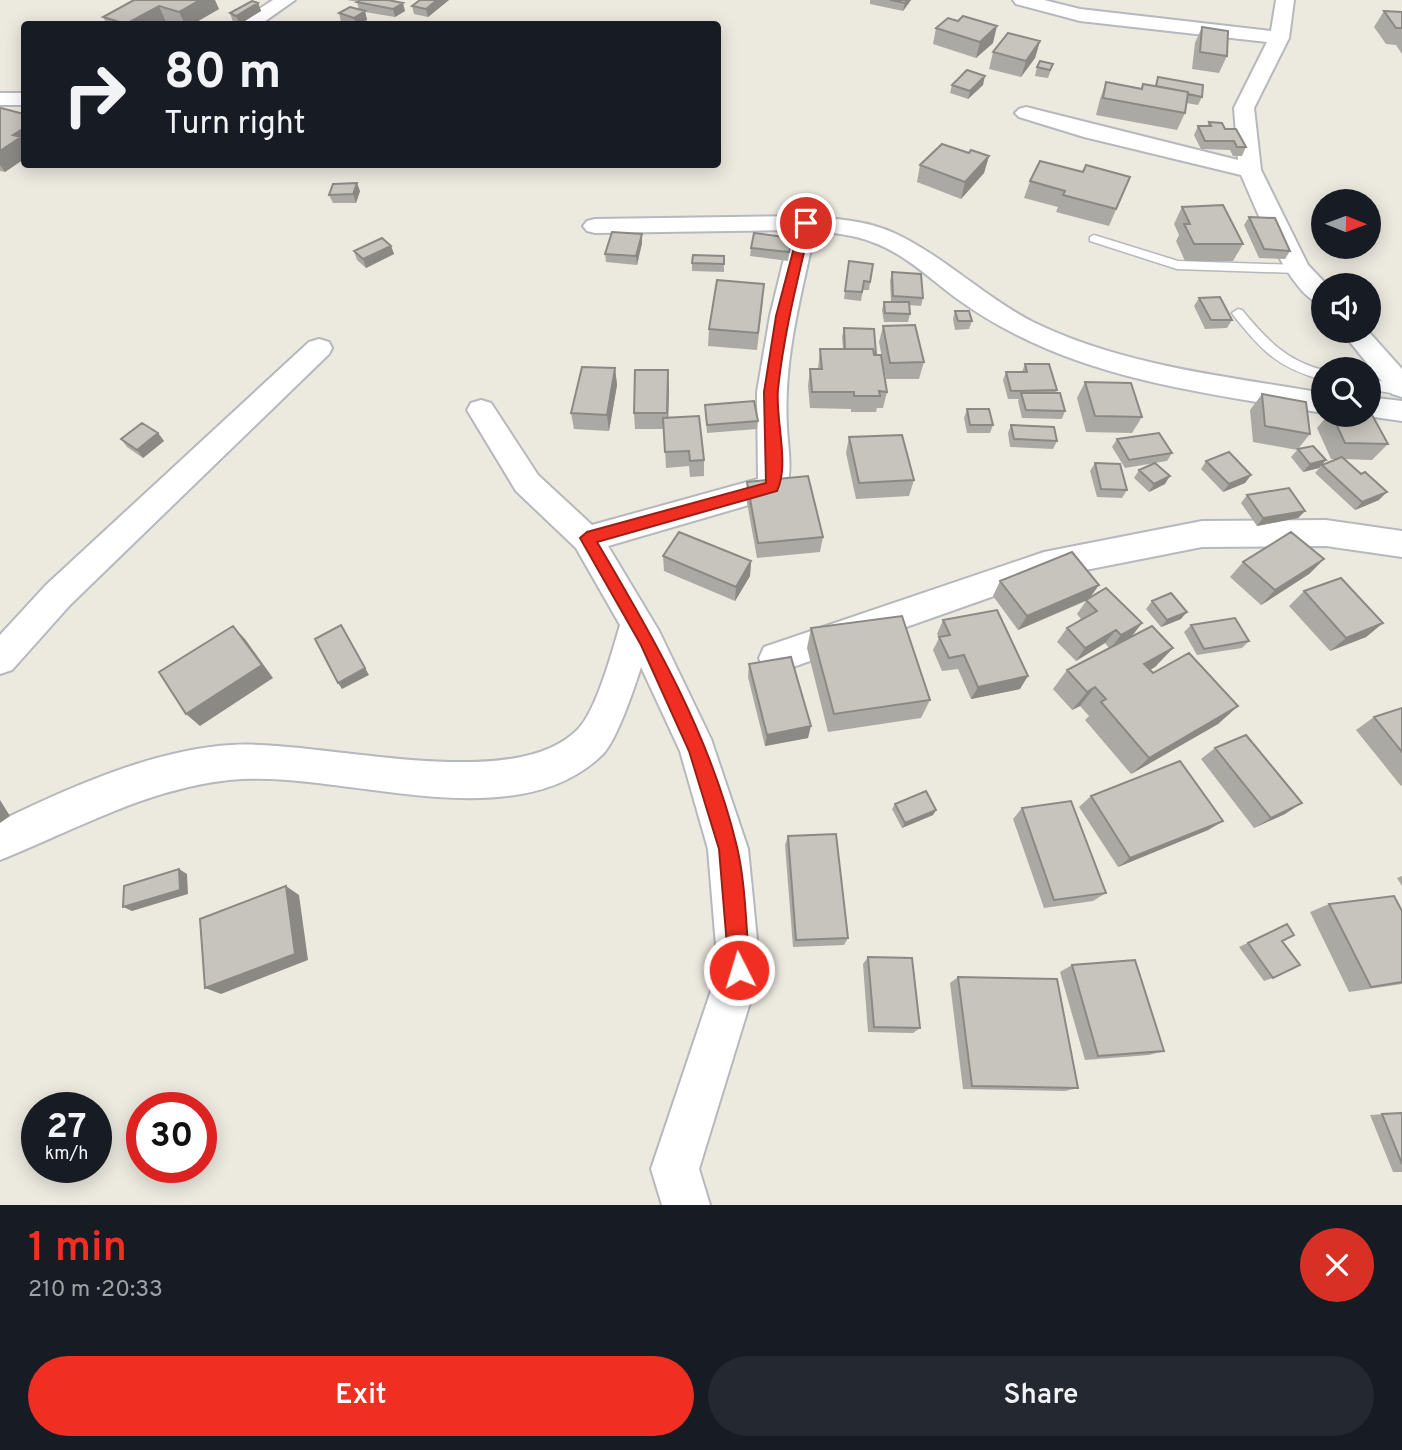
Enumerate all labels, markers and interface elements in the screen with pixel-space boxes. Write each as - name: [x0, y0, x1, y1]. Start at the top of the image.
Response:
- text: 80 m: [164, 44, 281, 106]
- icon: right: [49, 49, 140, 140]
- text: Turn right: [164, 105, 306, 145]
- north arrow: [1311, 189, 1381, 259]
- map controls: [1311, 189, 1381, 427]
- pin: [776, 193, 836, 253]
- icon: arrive: [787, 204, 825, 242]
- button: sound: [1311, 273, 1381, 343]
- button: search: [1311, 357, 1381, 427]
- position arrow: [702, 933, 776, 1007]
- speed limit sign: 30: [126, 1092, 217, 1183]
- text: 27: [47, 1106, 86, 1150]
- text: km/h: [45, 1143, 88, 1166]
- text: 1 min: [28, 1223, 127, 1276]
- button: close: [1300, 1228, 1374, 1302]
- text: 210 m · 20:33: [28, 1276, 163, 1305]
- button: Exit: [28, 1356, 694, 1436]
- button: Share: [708, 1356, 1374, 1436]

